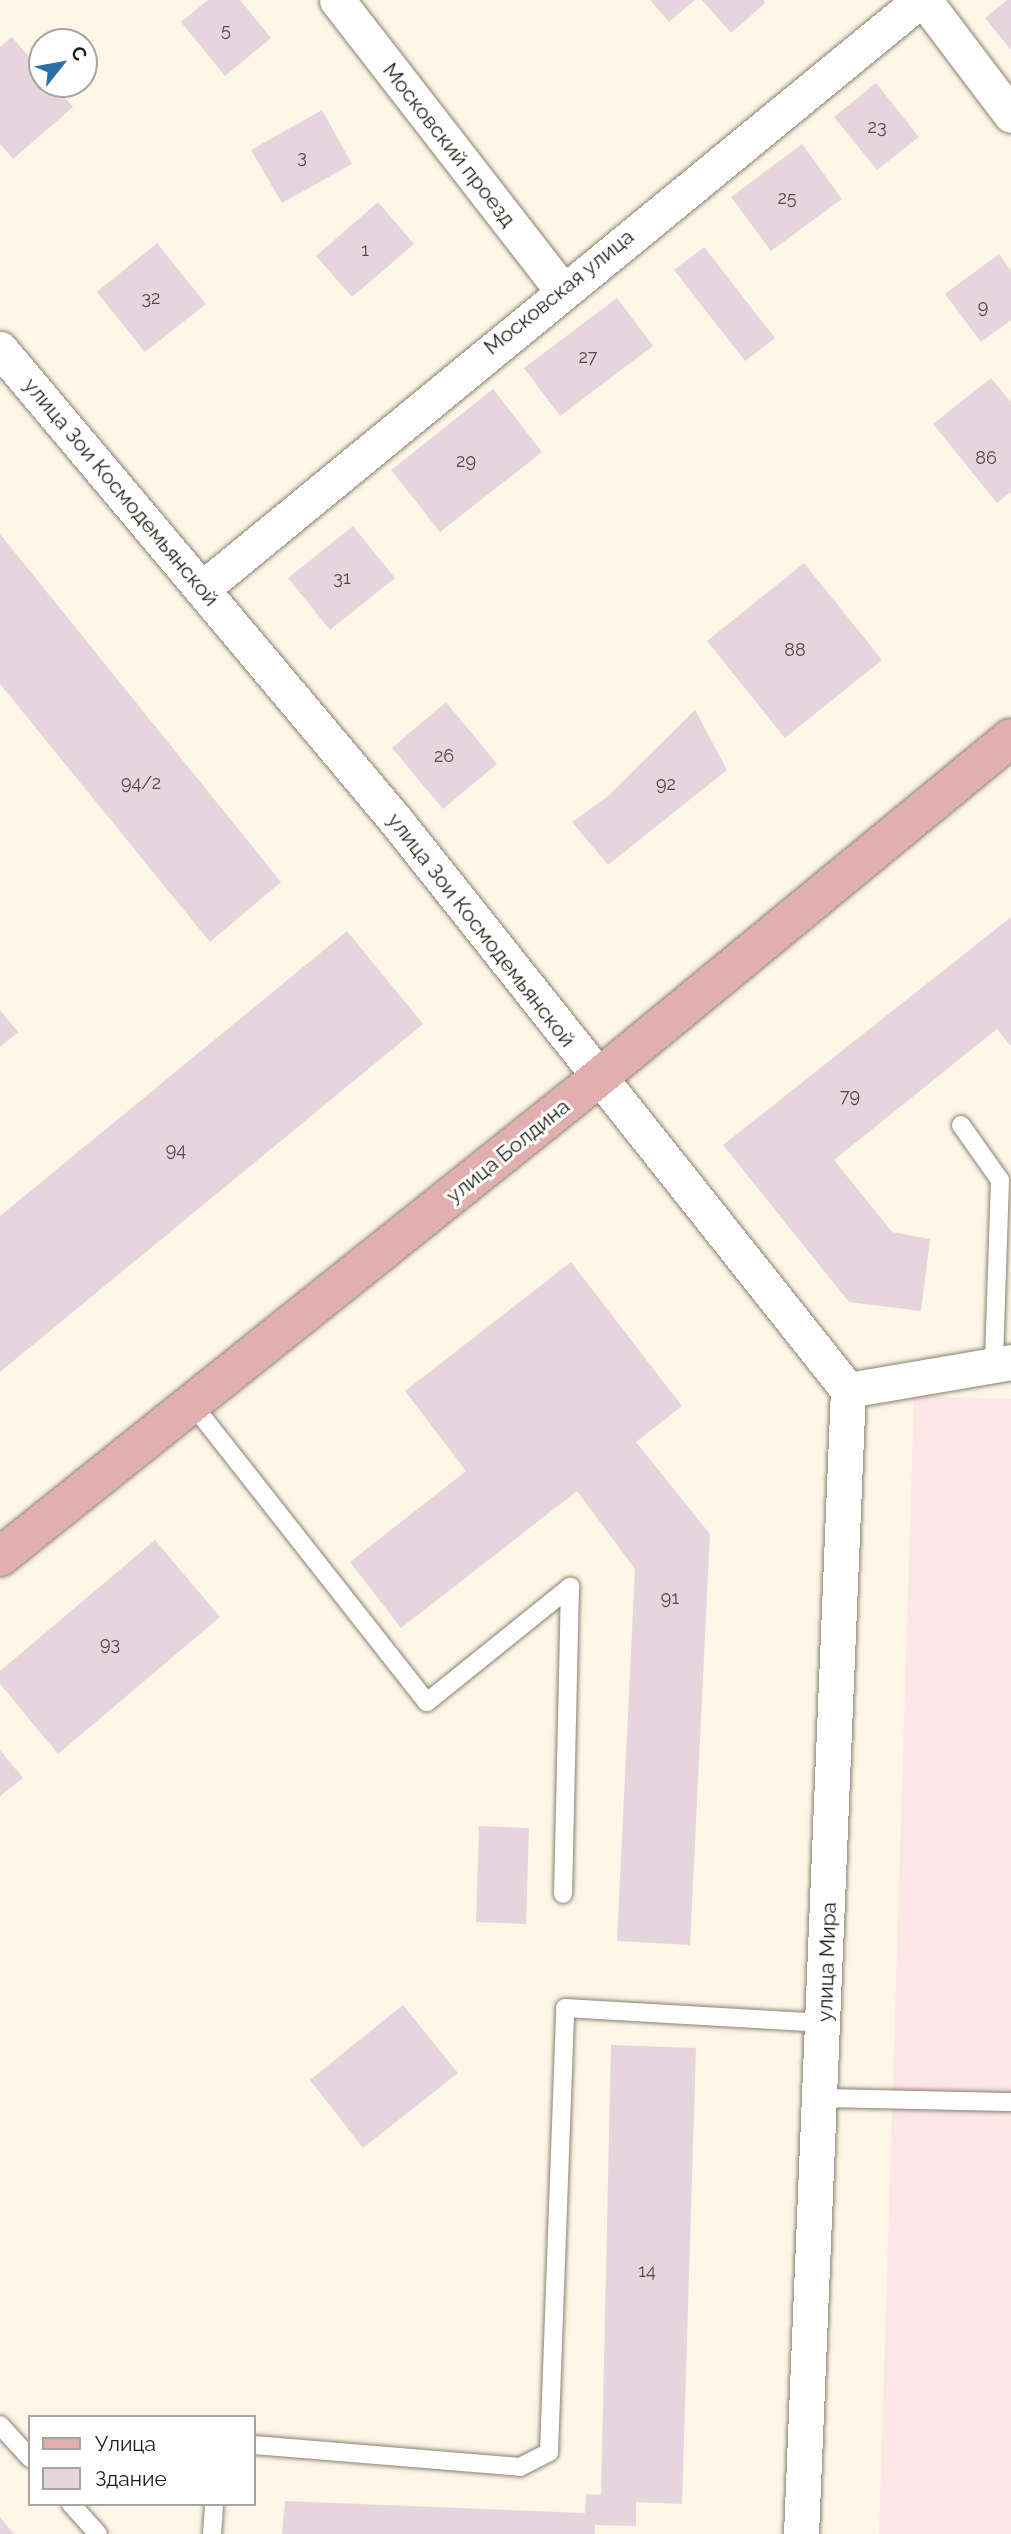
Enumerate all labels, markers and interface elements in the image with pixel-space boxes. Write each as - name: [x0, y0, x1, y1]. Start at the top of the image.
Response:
- house number: 5: [221, 19, 231, 41]
- north arrow: [28, 28, 98, 98]
- text: С: [66, 42, 92, 64]
- street label: Московский проезд: [377, 58, 521, 232]
- house number: 23: [868, 116, 886, 138]
- house number: 3: [297, 146, 307, 168]
- house number: 25: [777, 187, 797, 209]
- street label: Московская улица: [479, 224, 639, 360]
- house number: 1: [361, 239, 369, 261]
- house number: 32: [142, 287, 160, 309]
- house number: 9: [978, 296, 988, 318]
- house number: 27: [578, 346, 598, 368]
- street label: улица Зои Космодемьянской: [18, 373, 224, 611]
- house number: 86: [975, 447, 997, 469]
- house number: 29: [456, 450, 476, 472]
- house number: 31: [333, 567, 351, 589]
- house number: 88: [784, 639, 806, 661]
- house number: 26: [434, 745, 454, 767]
- house number: 94/2: [121, 772, 161, 794]
- house number: 92: [656, 773, 676, 795]
- street label: улица Зои Космодемьянской: [382, 808, 580, 1052]
- house number: 79: [840, 1085, 860, 1107]
- street label: улица Болдина: [441, 1094, 575, 1208]
- house number: 94: [166, 1139, 186, 1161]
- house number: 91: [661, 1587, 679, 1609]
- house number: 93: [100, 1633, 120, 1655]
- street label: улица Мира: [812, 1902, 842, 2022]
- house number: 14: [638, 2260, 656, 2282]
- legend: [28, 2415, 256, 2506]
- text: Улица: [95, 2431, 156, 2456]
- text: Здание: [95, 2466, 167, 2491]

